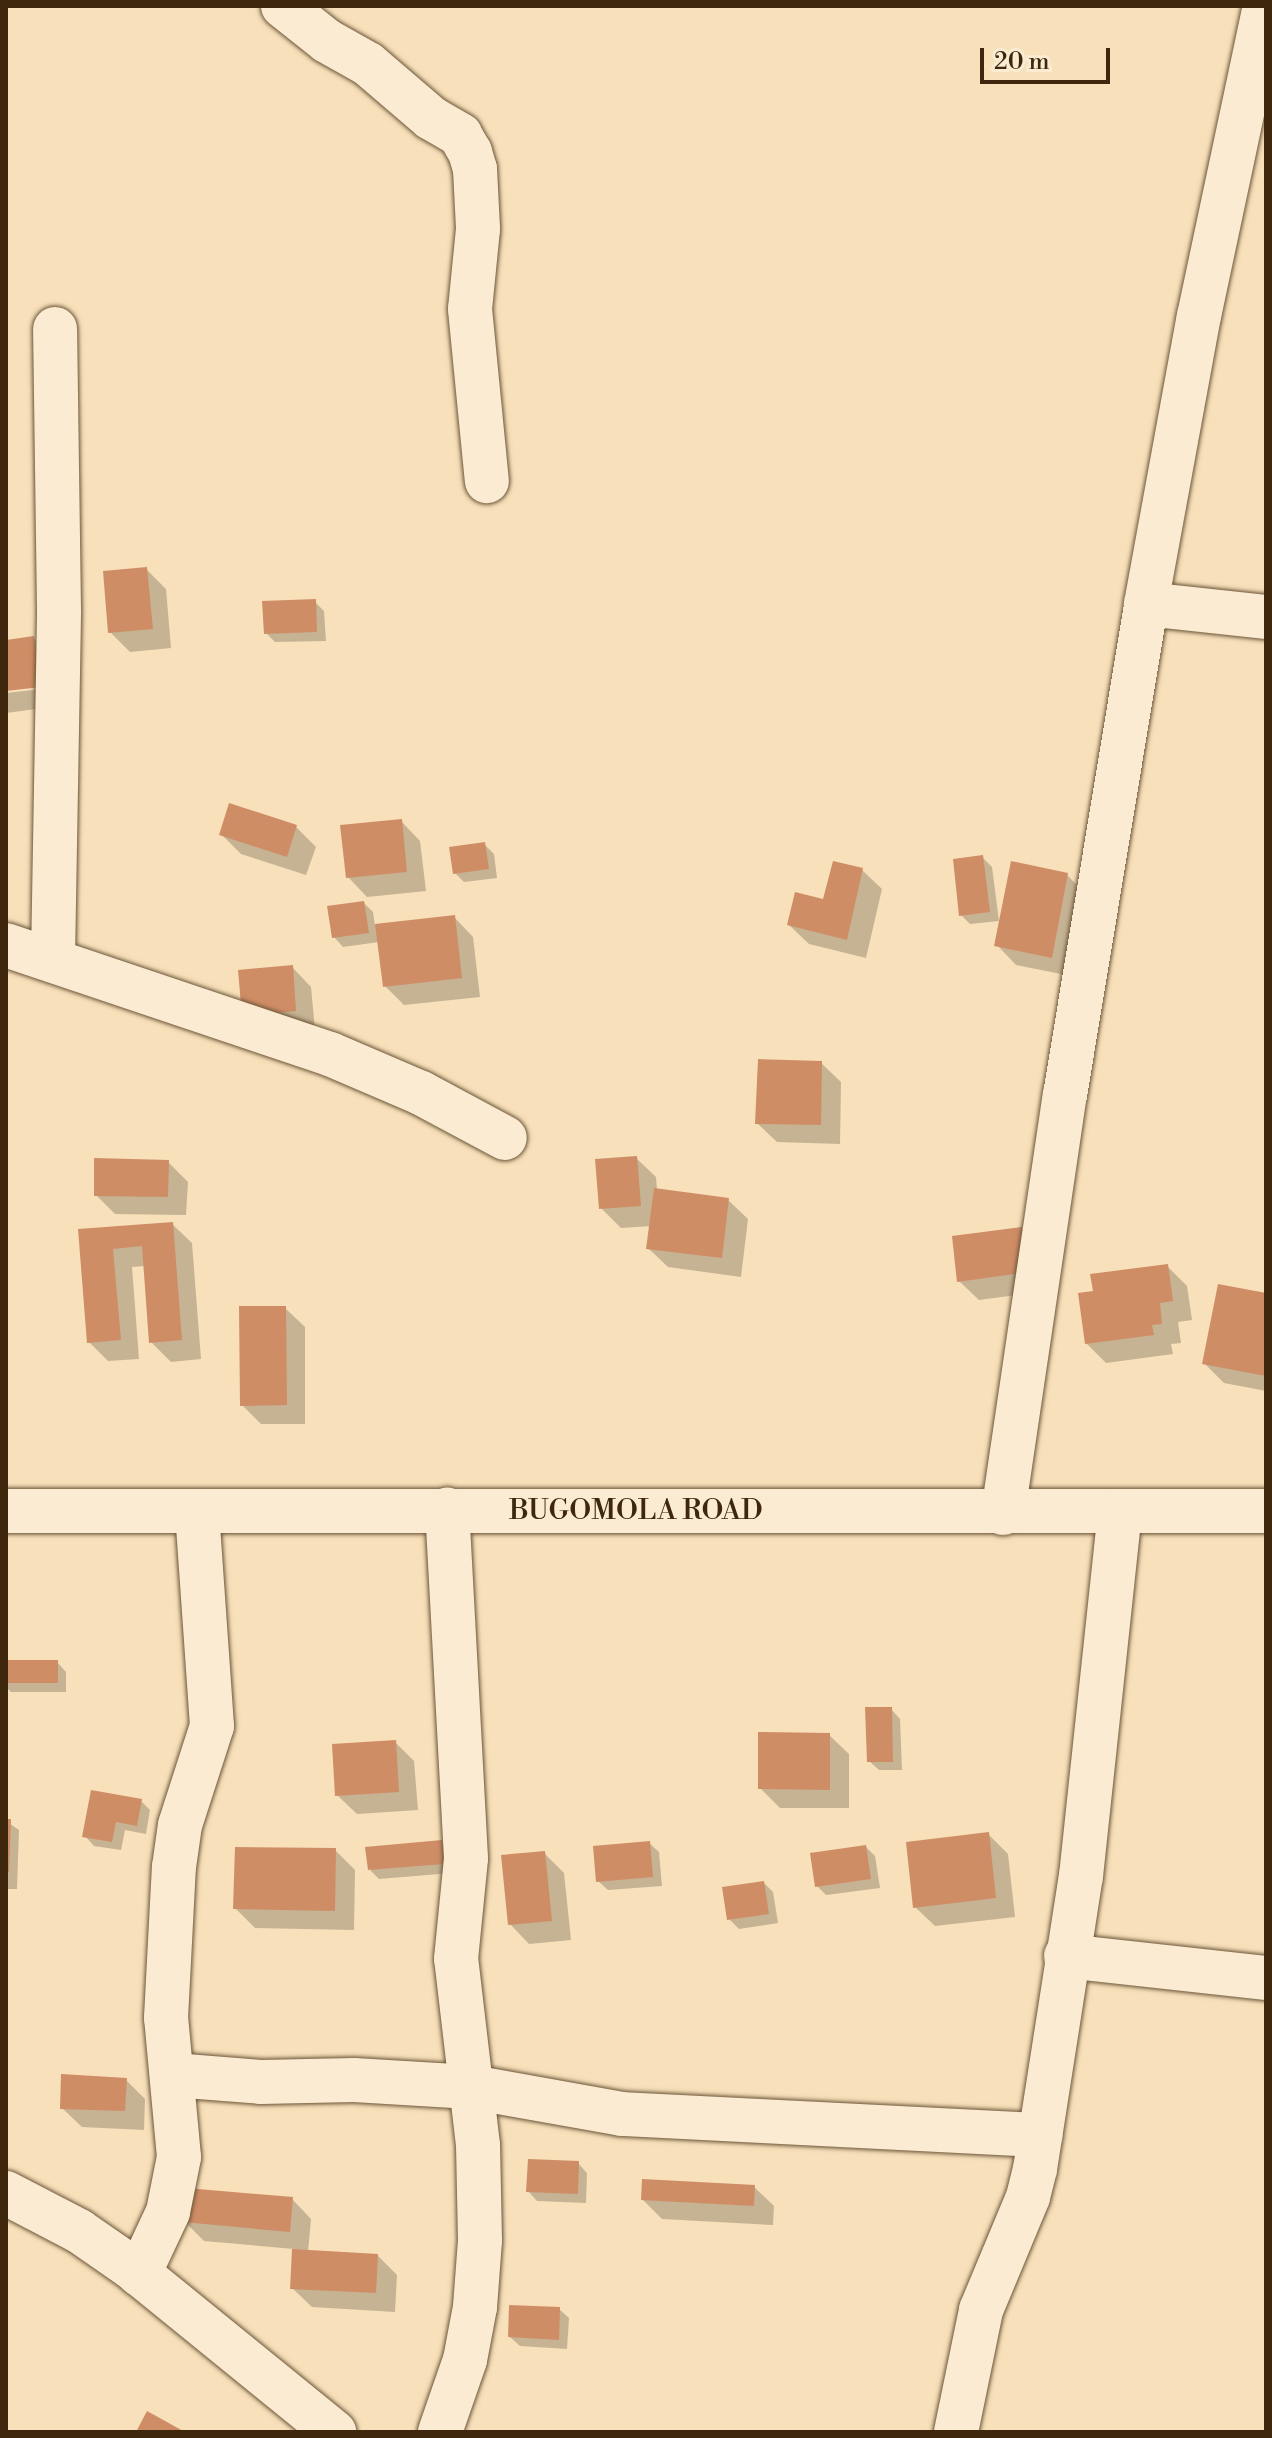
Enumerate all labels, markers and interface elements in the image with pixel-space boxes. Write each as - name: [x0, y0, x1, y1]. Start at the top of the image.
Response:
- scale bar: [984, 32, 1114, 82]
- text: 20 m: [994, 47, 1050, 77]
- street label: BUGOMOLA ROAD: [509, 1494, 763, 1528]

